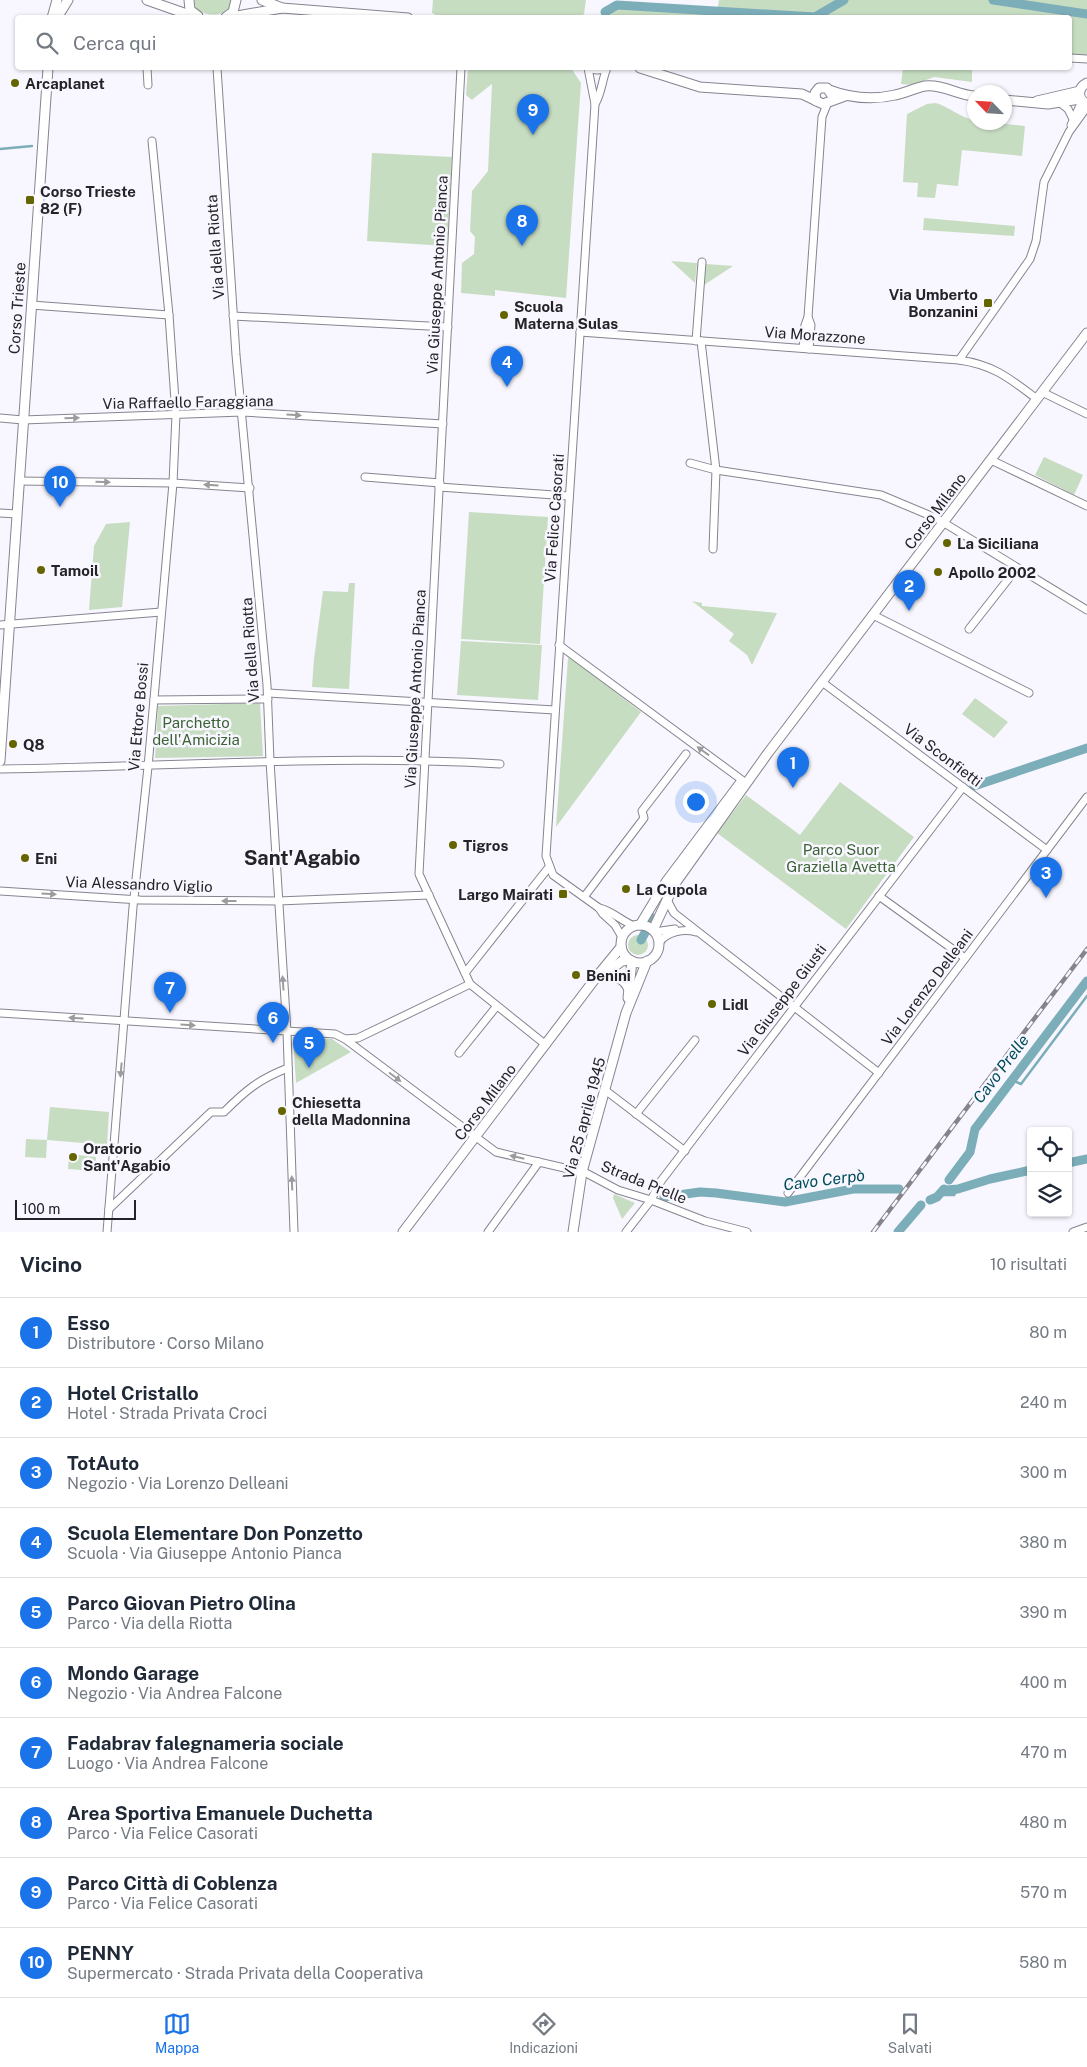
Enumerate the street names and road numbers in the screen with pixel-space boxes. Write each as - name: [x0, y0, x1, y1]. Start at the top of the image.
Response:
- street label: Via Giuseppe Antonio Pianca: [423, 175, 451, 375]
- street label: Via della Riotta: [203, 194, 227, 300]
- street label: Corso Trieste: [5, 261, 29, 355]
- street label: Via Morazzone: [764, 323, 866, 347]
- street label: Via Raffaello Faraggiana: [102, 392, 274, 412]
- street label: Via Felice Casorati: [541, 453, 567, 583]
- street label: Corso Milano: [901, 469, 969, 553]
- street label: Via Giuseppe Antonio Pianca: [401, 589, 429, 789]
- street label: Via della Riotta: [238, 597, 262, 703]
- street label: Via Ettore Bossi: [125, 662, 151, 772]
- street label: Via Sconfietti: [901, 720, 985, 790]
- street label: Via Alessandro Viglio: [65, 873, 213, 895]
- street label: Via Lorenzo Delleani: [878, 926, 976, 1048]
- street label: Via Giuseppe Giusti: [734, 941, 830, 1059]
- street label: Via 25 aprile 1945: [560, 1055, 608, 1181]
- street label: Corso Milano: [451, 1060, 519, 1144]
- street label: Strada Prelle: [599, 1157, 689, 1207]

